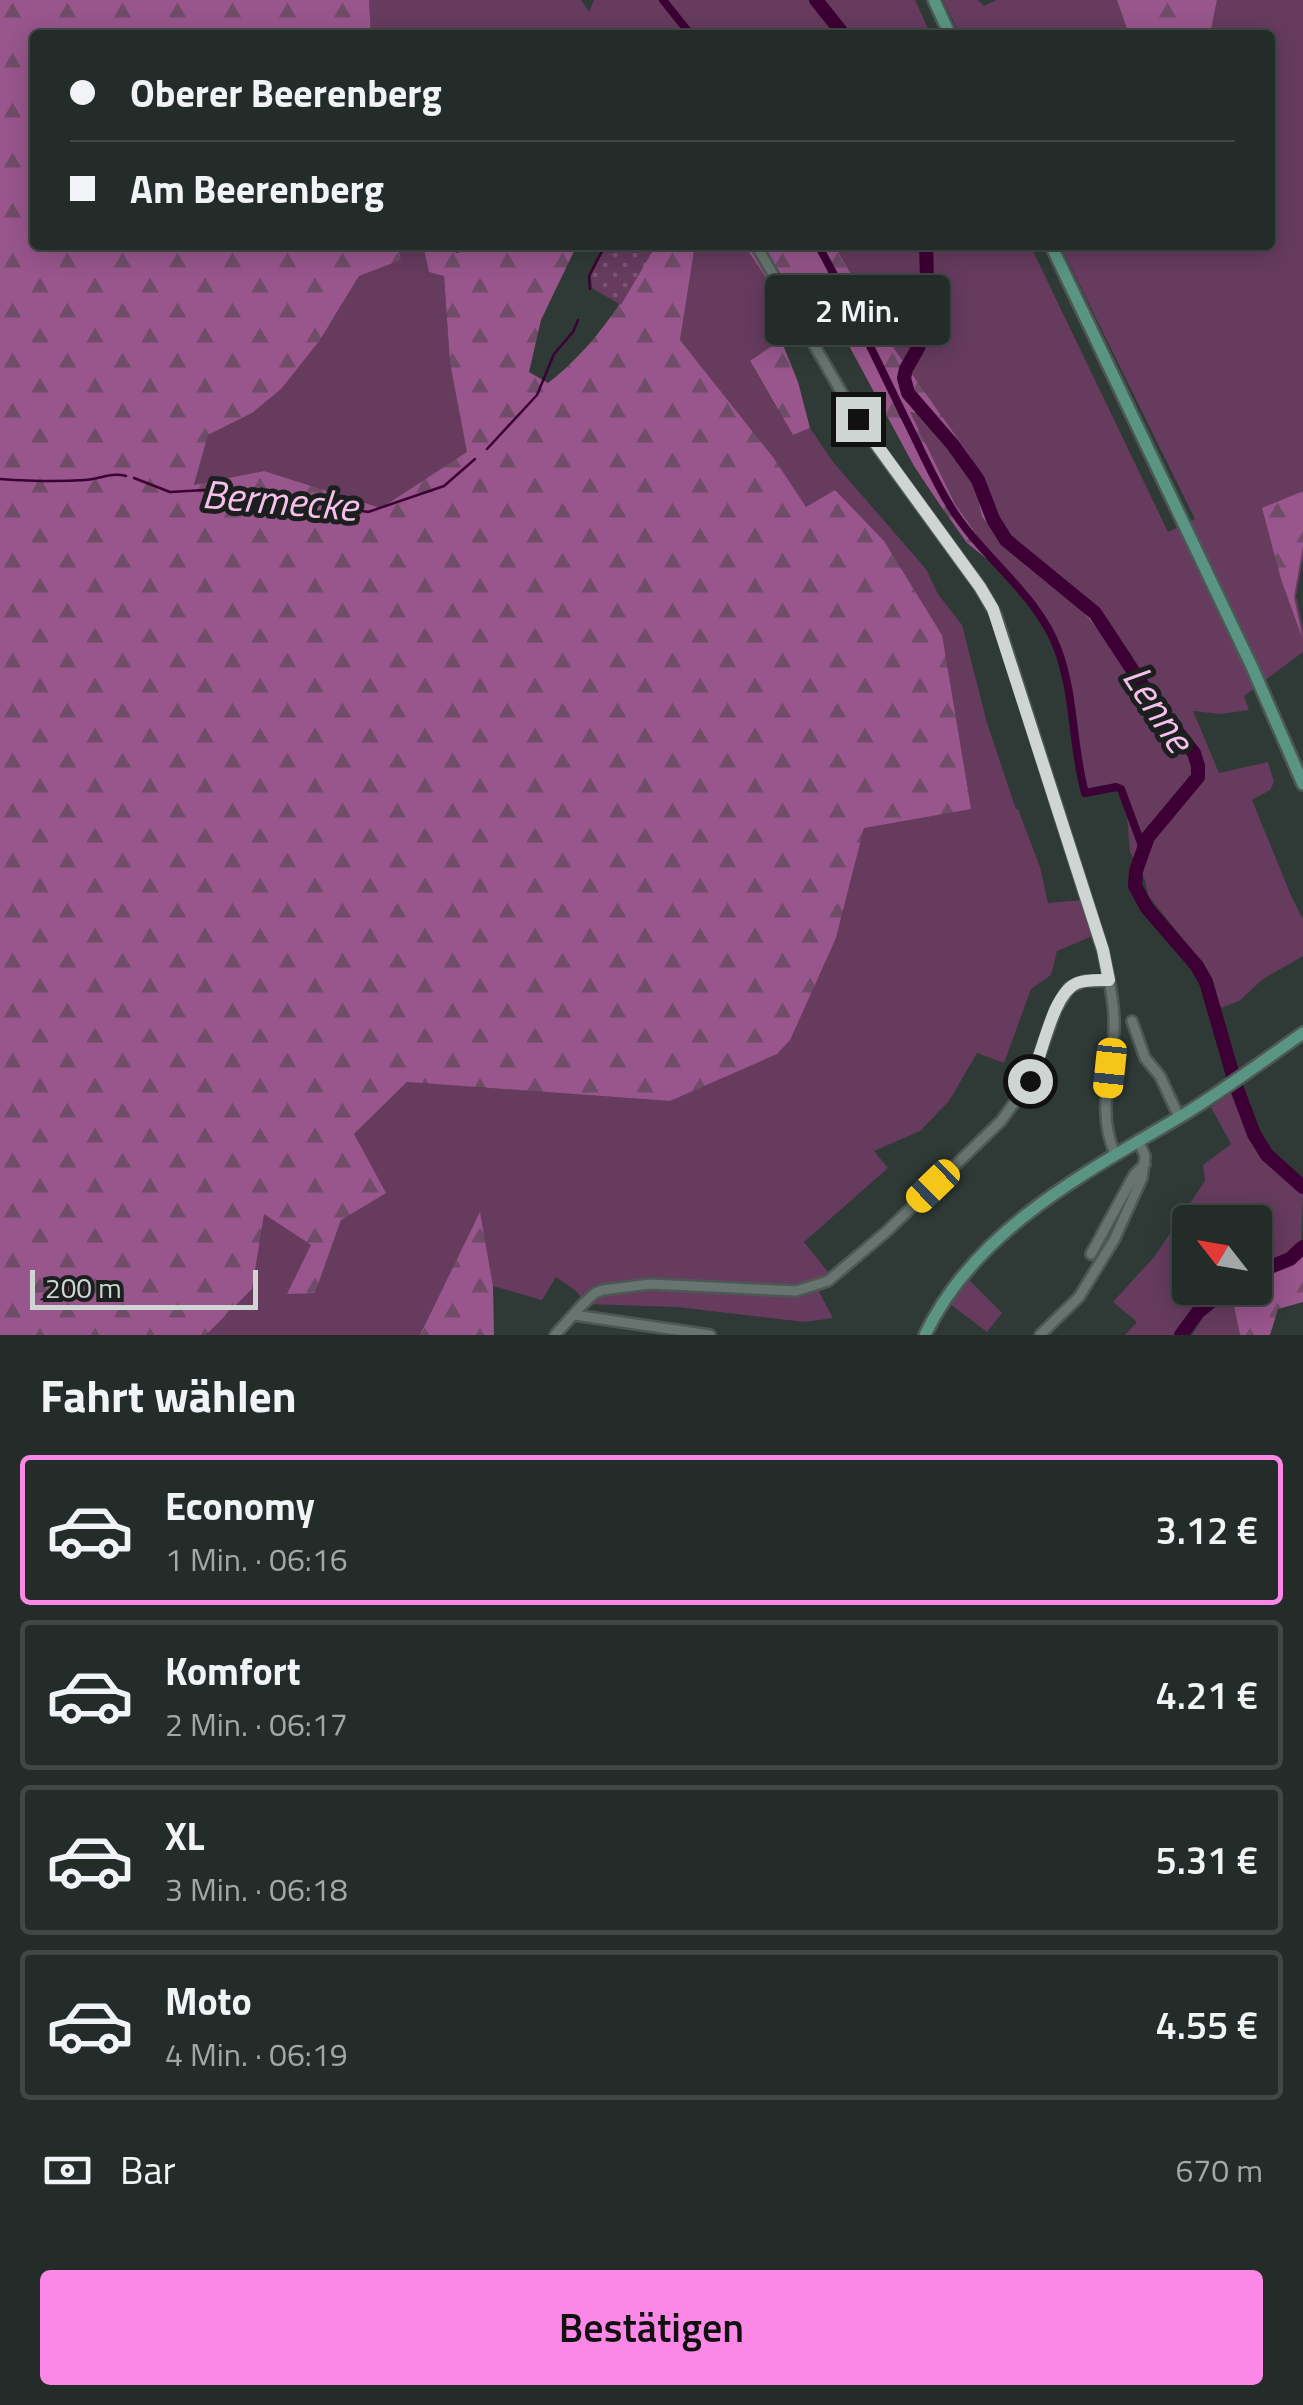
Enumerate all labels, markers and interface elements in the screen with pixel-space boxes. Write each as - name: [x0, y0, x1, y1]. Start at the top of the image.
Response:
- text: Oberer Beerenberg: [130, 64, 442, 122]
- text: Am Beerenberg: [130, 160, 384, 218]
- callout: 2 Min.: [766, 274, 950, 344]
- text: 2 Min.: [815, 286, 900, 334]
- route end: [836, 397, 881, 442]
- water label: Bermecke: [200, 463, 363, 537]
- water label: Lenne: [1108, 652, 1211, 766]
- car: [1092, 1037, 1128, 1099]
- route start: [1008, 1059, 1053, 1104]
- car: [901, 1154, 965, 1218]
- north arrow: [1172, 1205, 1272, 1305]
- map controls: [1172, 1205, 1272, 1305]
- scale bar: [30, 1265, 258, 1310]
- text: 200 m: [45, 1266, 122, 1309]
- text: Fahrt wählen: [40, 1361, 297, 1429]
- text: Economy: [165, 1477, 315, 1535]
- icon: car: [45, 1485, 135, 1575]
- text: 3.12 €: [1155, 1501, 1258, 1559]
- text: 1 Min. · 06:16: [165, 1535, 348, 1583]
- text: Komfort: [165, 1642, 301, 1700]
- icon: car: [45, 1650, 135, 1740]
- text: 4.21 €: [1155, 1666, 1258, 1724]
- text: 2 Min. · 06:17: [165, 1700, 348, 1748]
- text: XL: [165, 1807, 205, 1865]
- icon: car: [45, 1815, 135, 1905]
- text: 5.31 €: [1155, 1831, 1258, 1889]
- text: 3 Min. · 06:18: [165, 1865, 348, 1913]
- text: Moto: [165, 1972, 252, 2030]
- icon: car: [45, 1980, 135, 2070]
- text: 4.55 €: [1155, 1996, 1258, 2054]
- text: 4 Min. · 06:19: [165, 2030, 348, 2078]
- text: Bar: [120, 2141, 176, 2199]
- icon: cash: [40, 2143, 95, 2198]
- text: 670 m: [1175, 2146, 1263, 2194]
- button: Bestätigen: [40, 2270, 1263, 2385]

